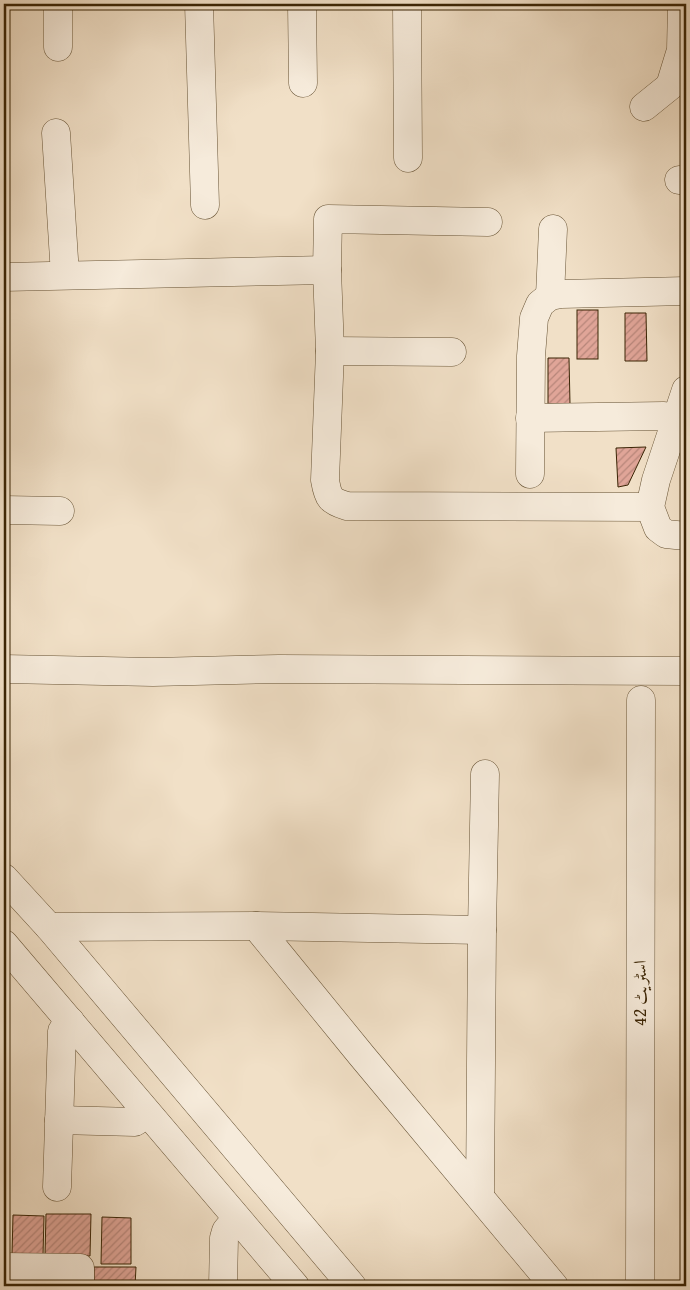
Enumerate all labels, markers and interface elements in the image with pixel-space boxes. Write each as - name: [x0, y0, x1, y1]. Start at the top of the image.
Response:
- street label: اسٹریٹ 42: [626, 960, 653, 1026]

